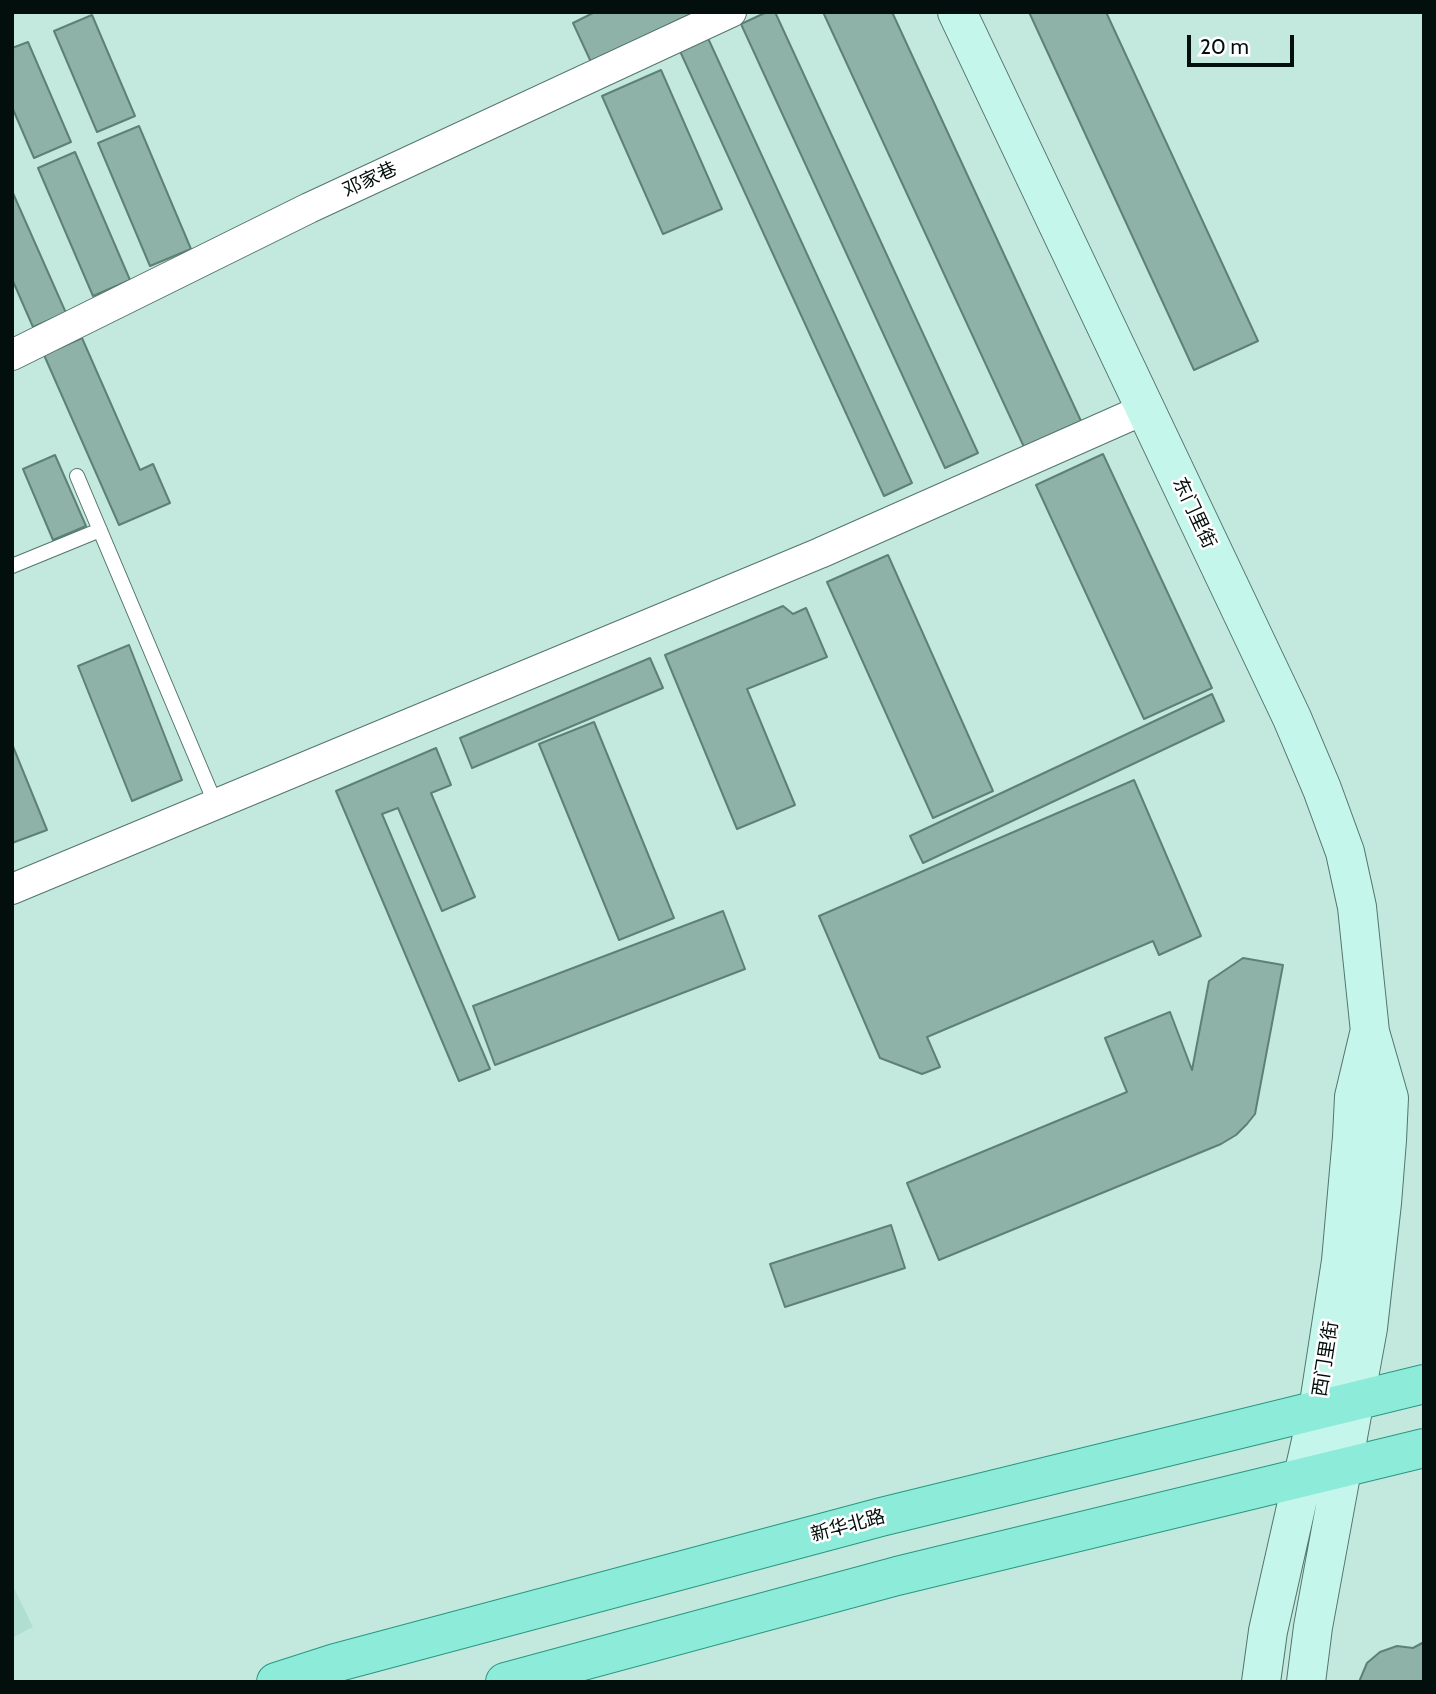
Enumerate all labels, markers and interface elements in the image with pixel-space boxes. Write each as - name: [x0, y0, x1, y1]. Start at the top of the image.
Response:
- scale bar: [1191, 21, 1298, 65]
- text: 20 m: [1200, 34, 1249, 59]
- street label: 邓家巷: [339, 158, 401, 202]
- street label: 东门里街: [1168, 474, 1220, 552]
- street label: 西门里街: [1309, 1320, 1343, 1398]
- street label: 新华北路: [808, 1505, 888, 1547]

